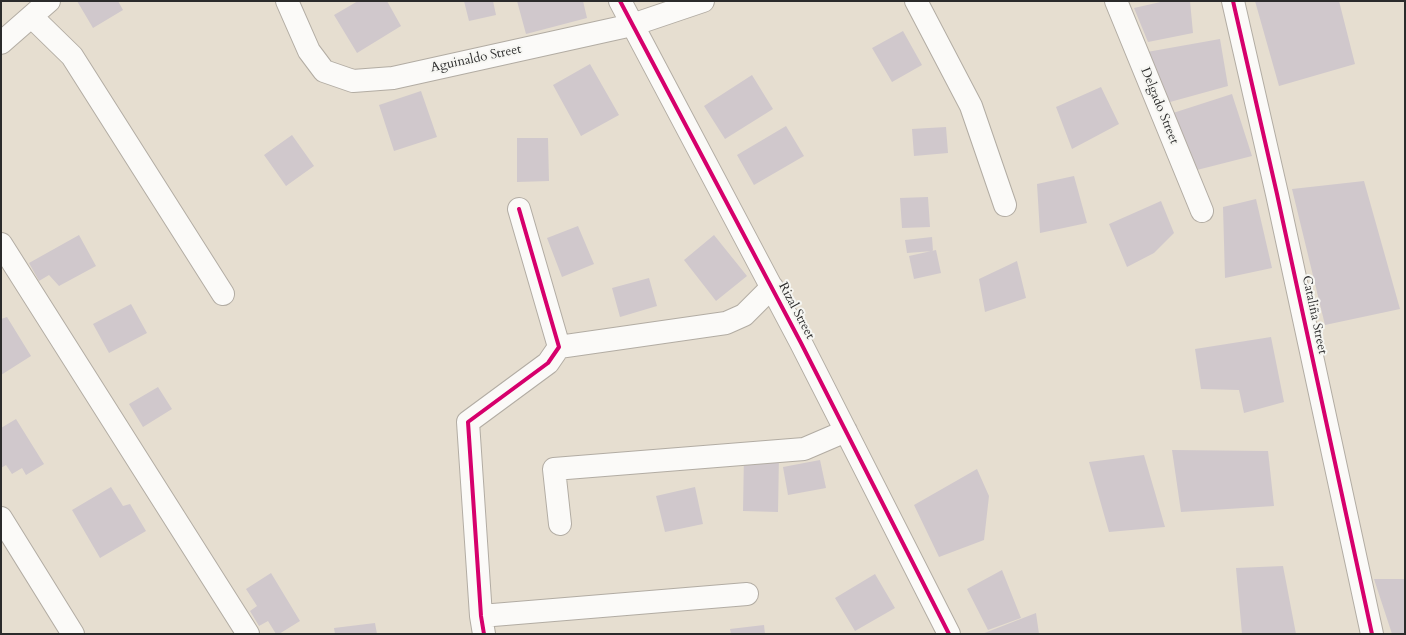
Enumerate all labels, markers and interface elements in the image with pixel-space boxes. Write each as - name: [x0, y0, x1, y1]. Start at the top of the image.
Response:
- street label: Aguinaldo Street: [429, 42, 523, 76]
- street label: Delgado Street: [1137, 65, 1181, 147]
- street label: Cataliña Street: [1298, 274, 1330, 356]
- street label: Rizal Street: [775, 280, 817, 342]

